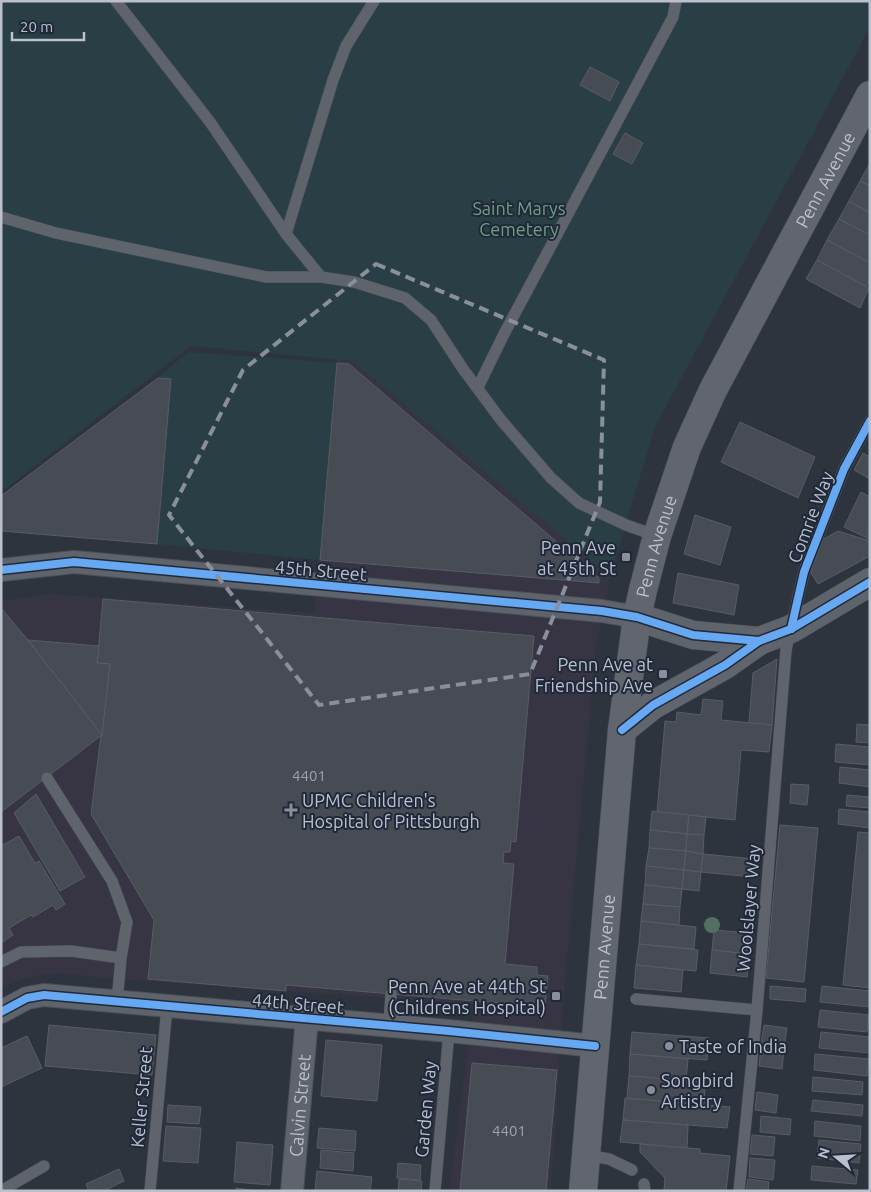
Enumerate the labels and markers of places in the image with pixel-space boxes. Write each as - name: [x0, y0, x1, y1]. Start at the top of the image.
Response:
- place label: Penn Ave at 45th St: [537, 537, 616, 578]
- marker: Penn Ave at 45th St: [620, 551, 632, 563]
- place label: Penn Ave at Friendship Ave: [535, 654, 653, 695]
- marker: Penn Ave at Friendship Ave: [657, 668, 669, 680]
- place label: UPMC Children's Hospital of Pittsburgh: [302, 790, 480, 831]
- marker: UPMC Children's Hospital of Pittsburgh: [284, 803, 298, 817]
- place label: Penn Ave at 44th St (Childrens Hospital): [388, 976, 546, 1018]
- marker: Penn Ave at 44th St (Childrens Hospital): [550, 990, 562, 1002]
- place label: Taste of India: [679, 1036, 787, 1056]
- marker: Taste of India: [663, 1040, 675, 1052]
- place label: Songbird Artistry: [661, 1070, 734, 1111]
- marker: Songbird Artistry: [645, 1084, 657, 1096]

